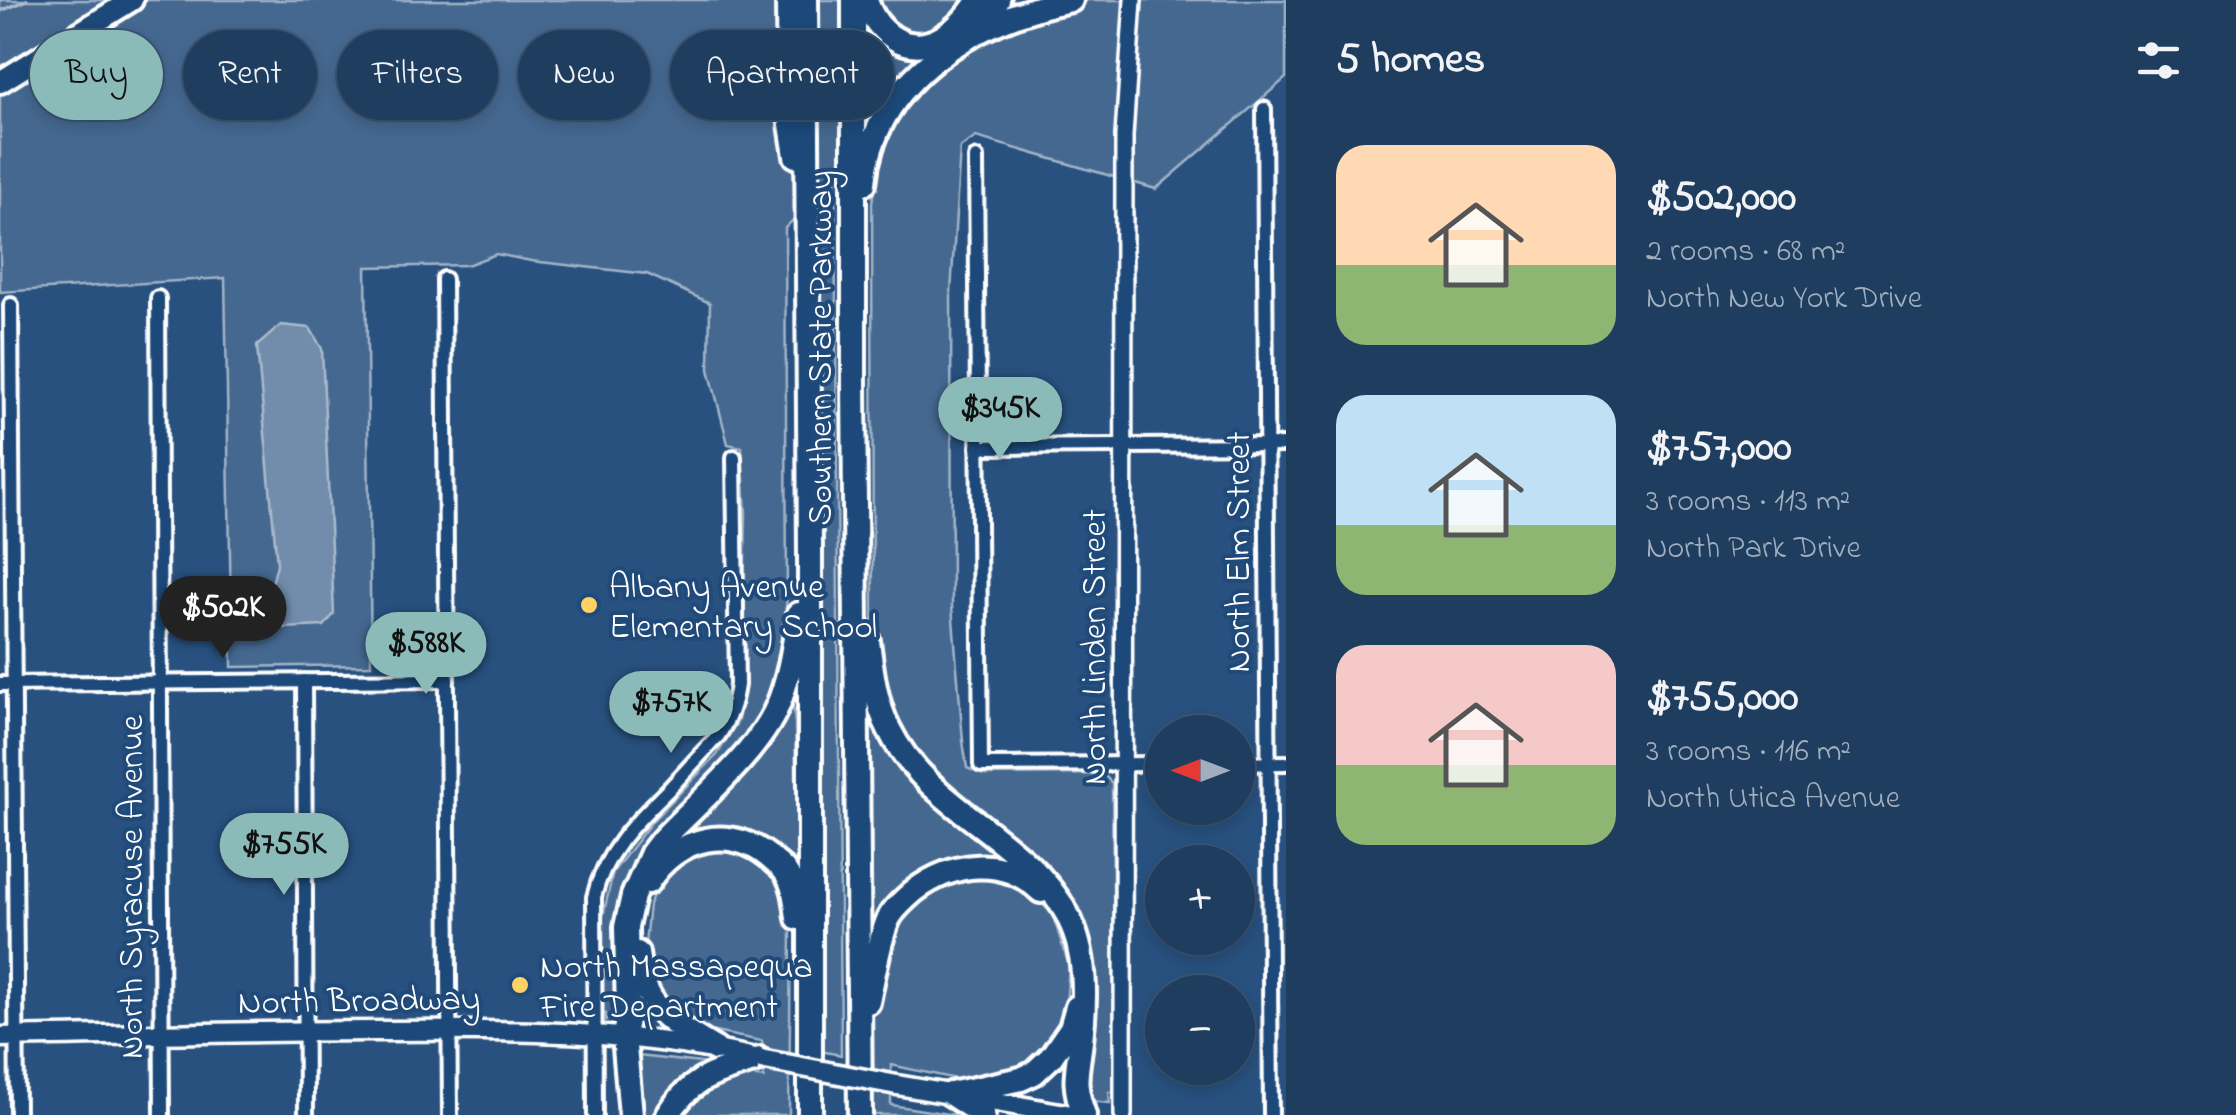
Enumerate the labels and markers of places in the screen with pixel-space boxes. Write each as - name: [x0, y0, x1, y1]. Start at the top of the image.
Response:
- pin: $345K: [930, 377, 1070, 462]
- place label: Albany Avenue Elementary School: [609, 563, 877, 654]
- pin: $502K: [153, 576, 293, 661]
- marker: Albany Avenue Elementary School: [578, 594, 600, 616]
- pin: $588K: [356, 612, 496, 697]
- pin: $757K: [601, 671, 741, 756]
- pin: $755K: [214, 813, 354, 898]
- place label: North Massapequa Fire Department: [539, 943, 813, 1034]
- marker: North Massapequa Fire Department: [509, 974, 531, 996]

